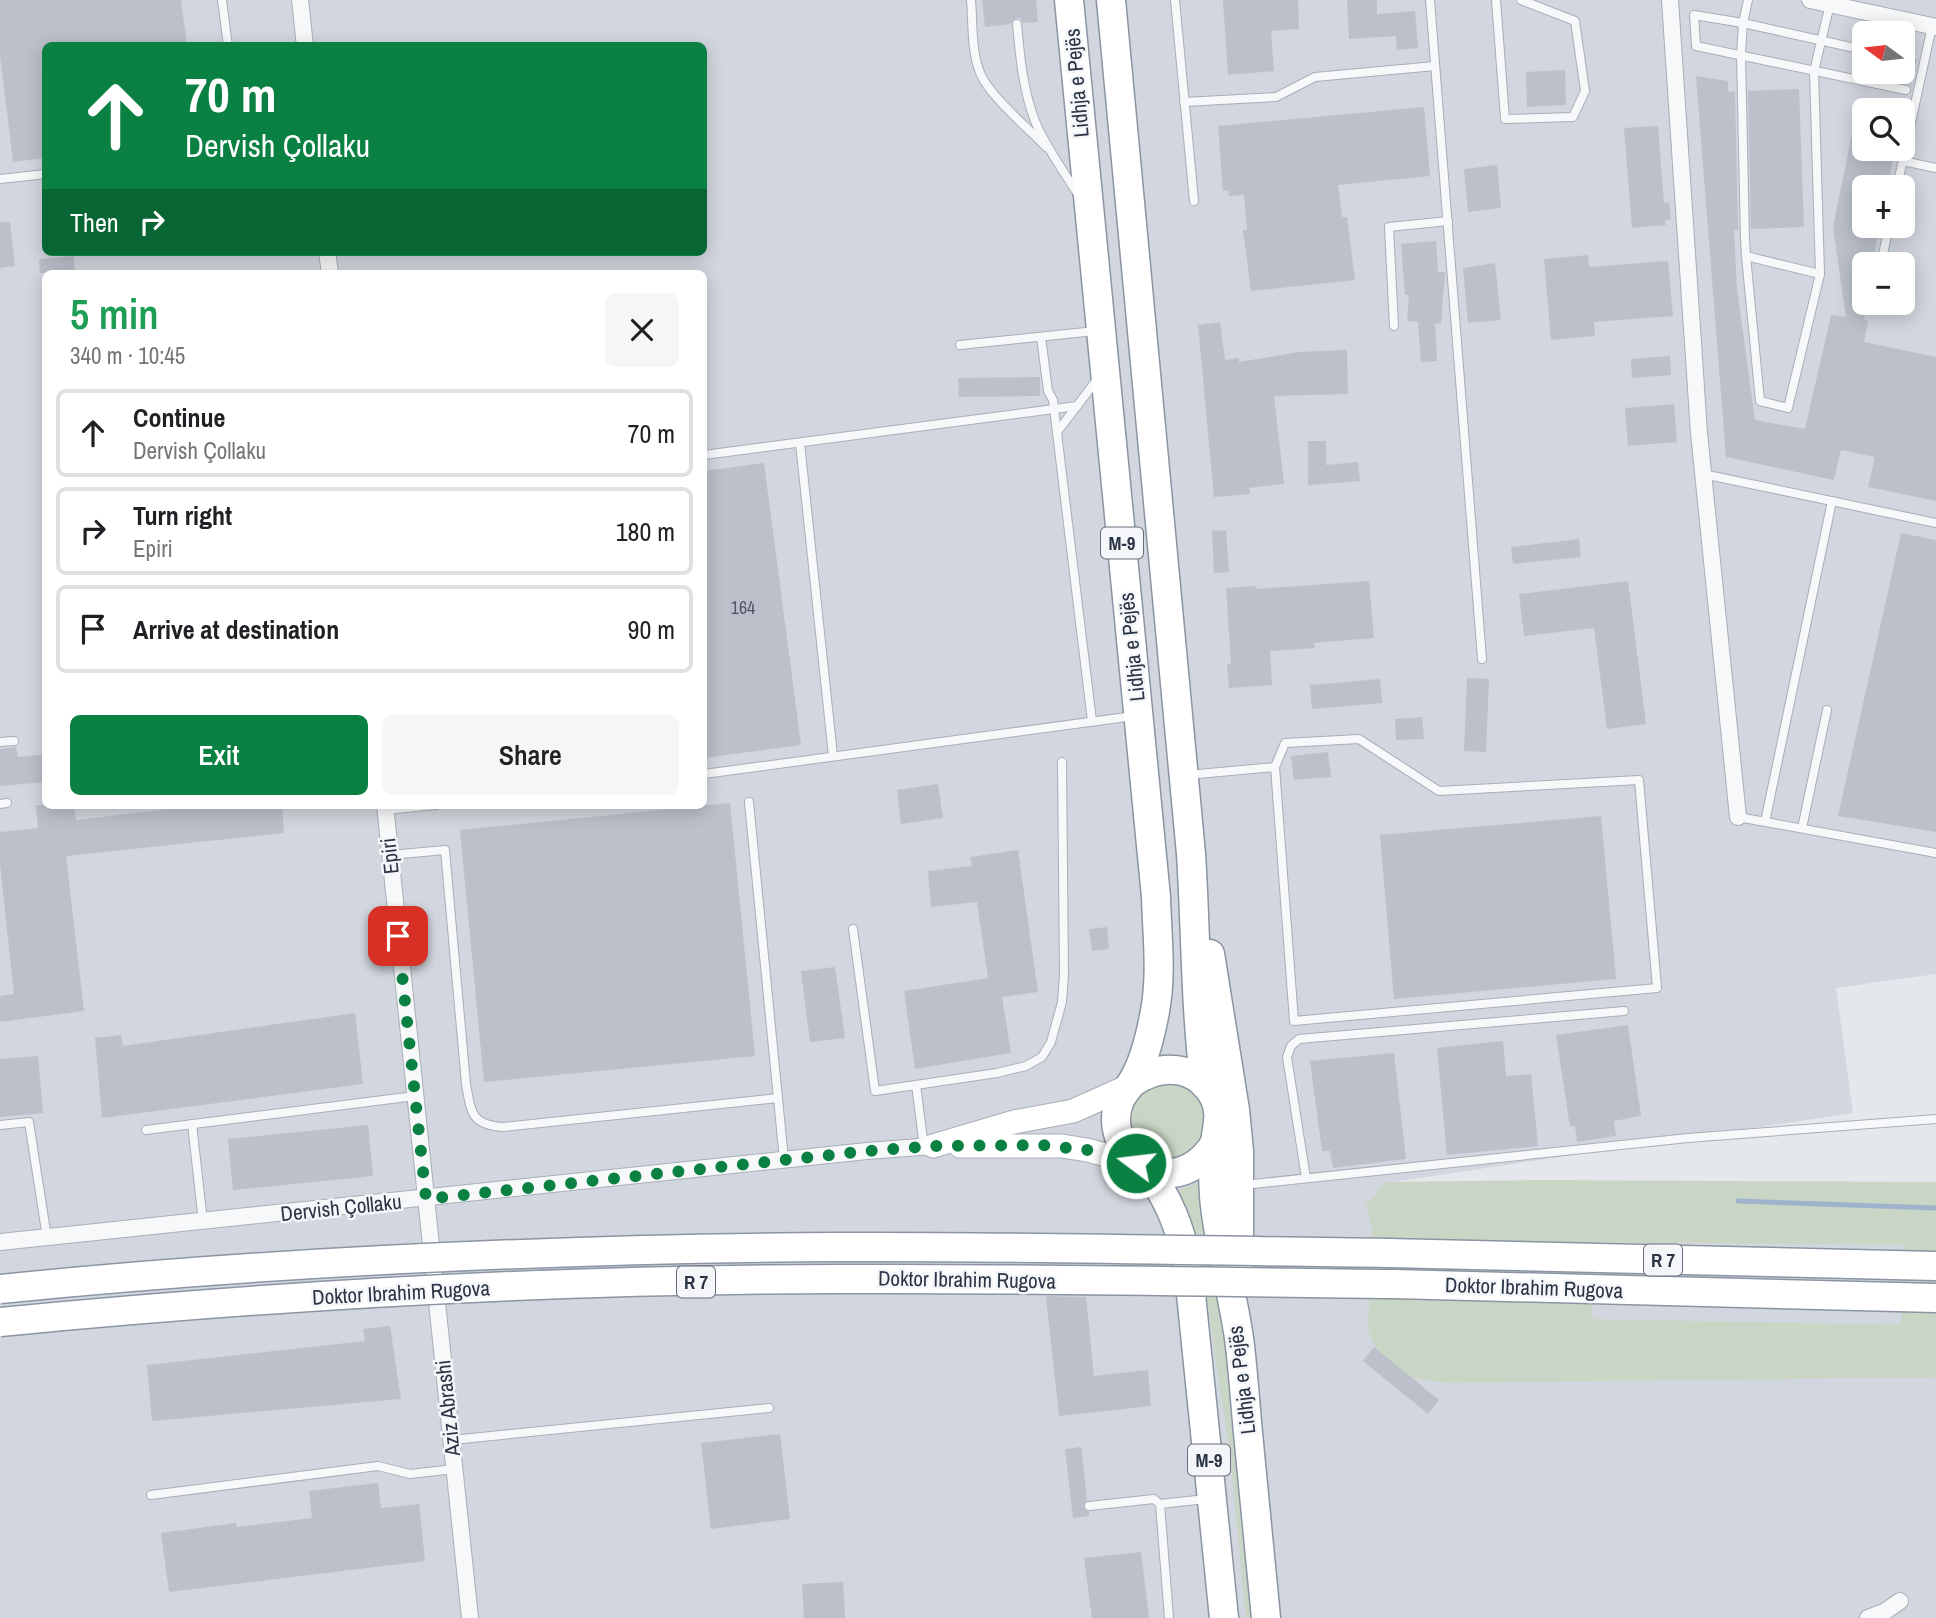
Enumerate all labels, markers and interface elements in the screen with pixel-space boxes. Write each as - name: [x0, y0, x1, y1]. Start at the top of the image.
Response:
- north arrow: [1852, 21, 1914, 84]
- map controls: [1852, 21, 1915, 315]
- street label: Lidhja e Pejës: [1057, 27, 1096, 139]
- text: 70 m: [185, 61, 277, 127]
- icon: ahead: [70, 70, 161, 161]
- button: search: [1852, 98, 1915, 161]
- text: Dervish Çollaku: [185, 124, 370, 167]
- button: +: [1852, 175, 1915, 238]
- icon: right: [133, 203, 171, 241]
- text: Then: [70, 205, 119, 240]
- button: −: [1852, 252, 1915, 315]
- text: 5 min: [70, 286, 159, 342]
- button: close: [605, 293, 679, 367]
- text: 340 m · 10:45: [70, 340, 185, 371]
- text: Continue: [133, 400, 225, 435]
- icon: ahead: [74, 414, 112, 452]
- text: 70 m: [628, 416, 675, 451]
- text: Dervish Çollaku: [133, 435, 266, 466]
- text: Turn right: [133, 498, 232, 533]
- icon: right: [74, 512, 112, 550]
- text: 180 m: [616, 514, 675, 549]
- road number: M-9: [1101, 528, 1143, 558]
- text: Epiri: [133, 533, 173, 564]
- street label: Lidhja e Pejës: [1111, 591, 1152, 703]
- house number: 164: [731, 595, 755, 620]
- icon: arrive: [74, 610, 112, 648]
- text: Arrive at destination: [133, 612, 339, 647]
- text: 90 m: [628, 612, 675, 647]
- button: Exit: [70, 715, 368, 795]
- button: Share: [382, 715, 679, 795]
- street label: Epiri: [373, 836, 406, 876]
- pin: [368, 906, 428, 966]
- icon: arrive: [379, 917, 417, 955]
- position arrow: [1099, 1126, 1173, 1200]
- street label: Dervish Çollaku: [279, 1187, 403, 1228]
- road number: R 7: [1644, 1244, 1682, 1276]
- street label: Doktor Ibrahim Rugova: [878, 1263, 1057, 1296]
- road number: R 7: [677, 1266, 715, 1298]
- street label: Doktor Ibrahim Rugova: [1445, 1270, 1624, 1305]
- street label: Doktor Ibrahim Rugova: [311, 1273, 491, 1312]
- street label: Lidhja e Pejës: [1220, 1324, 1263, 1436]
- street label: Aziz Abrashi: [428, 1358, 467, 1459]
- road number: M-9: [1188, 1444, 1230, 1476]

